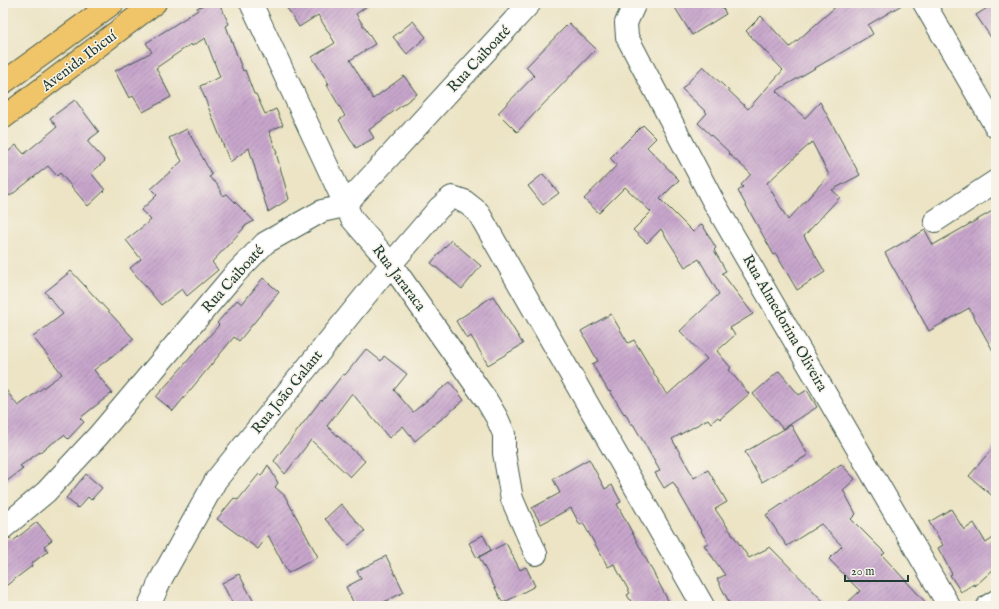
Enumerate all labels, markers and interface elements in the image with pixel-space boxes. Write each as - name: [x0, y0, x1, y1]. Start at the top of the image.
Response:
- street label: Rua Caiboaté: [443, 21, 515, 96]
- street label: Avenida Ibicuí: [37, 26, 121, 96]
- street label: Rua Caiboaté: [198, 241, 268, 317]
- street label: Rua Jararaca: [368, 241, 430, 315]
- street label: Rua Almedorina Oliveira: [738, 251, 832, 395]
- street label: Rua João Galant: [247, 346, 327, 438]
- scale bar: [845, 557, 908, 583]
- text: 20 m: [851, 564, 874, 579]

